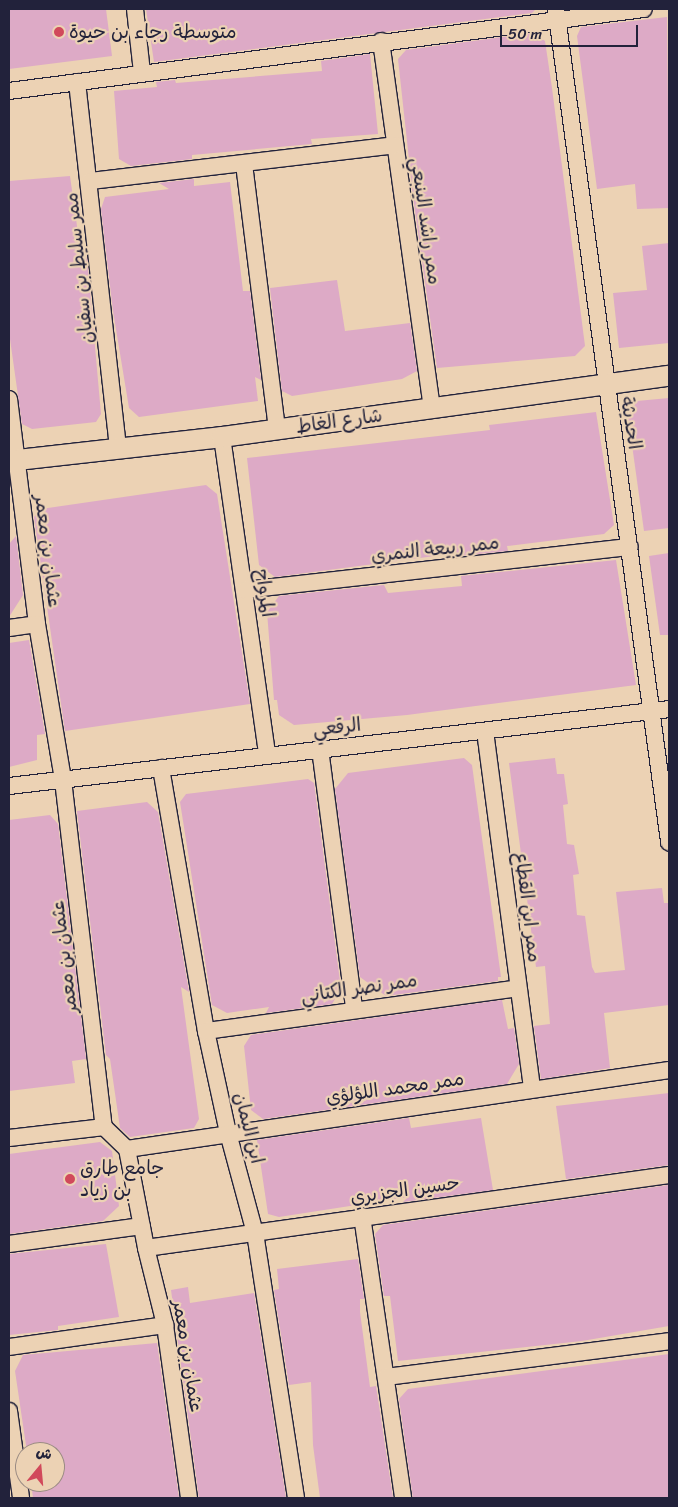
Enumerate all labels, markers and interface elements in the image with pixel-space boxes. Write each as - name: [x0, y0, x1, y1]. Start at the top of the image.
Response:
- scale bar: [503, 15, 640, 47]
- place label: متوسطة رجاء بن حيوة: [69, 21, 236, 43]
- text: 50 m: [508, 21, 542, 47]
- marker: متوسطة رجاء بن حيوة: [53, 26, 65, 38]
- street label: ممر راشد الينبعي: [406, 156, 446, 286]
- street label: ممر سليط بن سفيان: [60, 191, 98, 345]
- street label: الحديثة: [616, 395, 646, 451]
- street label: شارع الغاط: [294, 404, 384, 438]
- street label: عثمان بن معمر: [30, 493, 66, 609]
- street label: ممر ربيعة النمري: [370, 531, 500, 567]
- street label: المرواح: [250, 567, 280, 619]
- street label: الرقعي: [312, 713, 362, 741]
- street label: ممر ابن القطاع: [510, 850, 546, 964]
- street label: عثمان بن معمر: [46, 899, 82, 1015]
- street label: ممر نصر الكتاني: [299, 969, 419, 1007]
- street label: ممر محمد اللؤلؤي: [324, 1067, 466, 1109]
- street label: ابن اليمان: [229, 1090, 269, 1166]
- place label: جامع طارق بن زياد: [80, 1157, 164, 1201]
- street label: حسين الجزيري: [349, 1171, 461, 1209]
- marker: جامع طارق بن زياد: [64, 1173, 76, 1185]
- street label: عثمان بن معمر: [168, 1298, 208, 1414]
- text: ش: [33, 1439, 55, 1467]
- north arrow: [15, 1442, 65, 1492]

